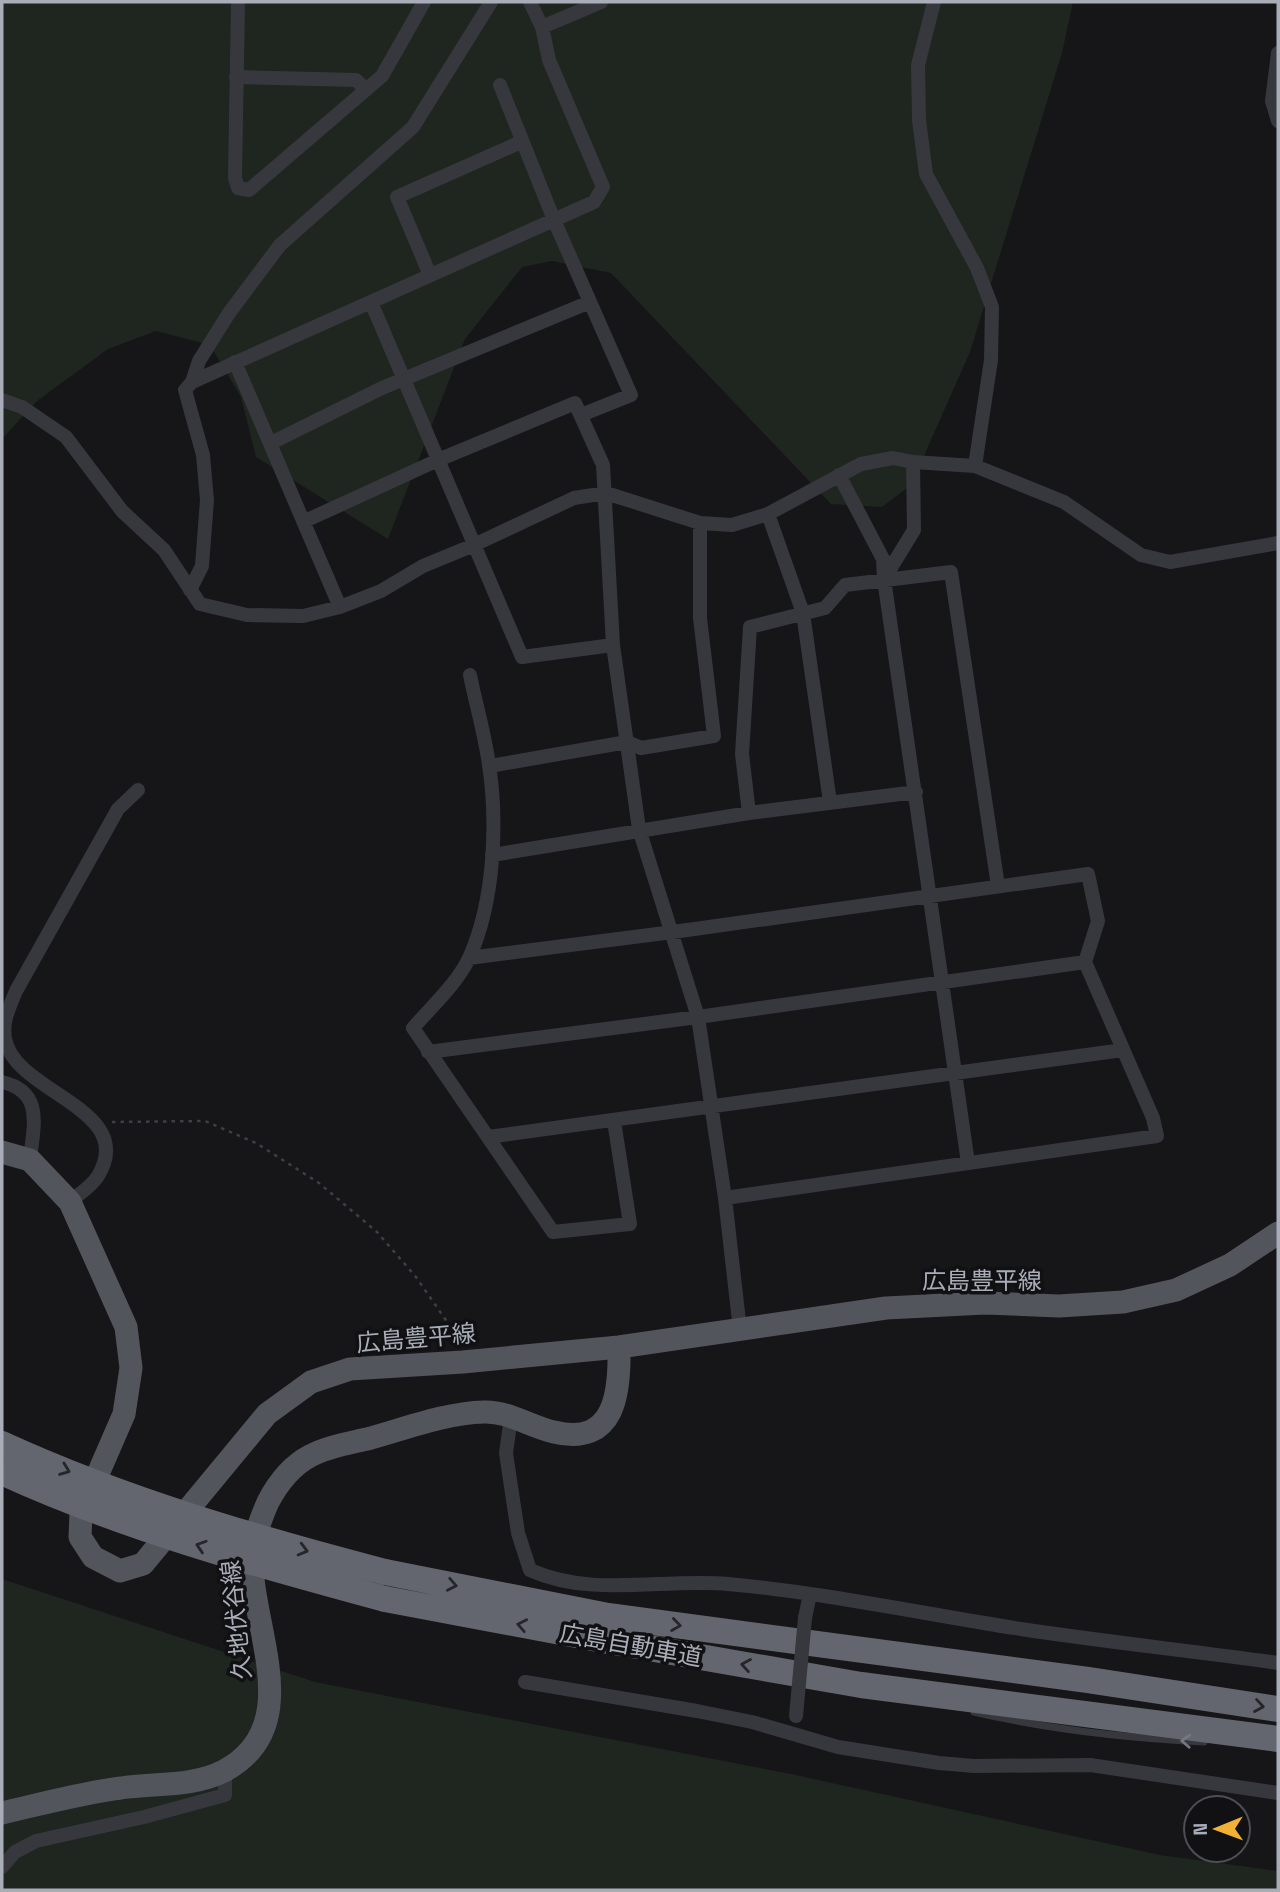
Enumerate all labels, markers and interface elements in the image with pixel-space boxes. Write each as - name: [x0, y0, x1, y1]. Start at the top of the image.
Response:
- street label: 広島豊平線: [922, 1265, 1042, 1296]
- street label: 広島豊平線: [355, 1317, 477, 1359]
- one-way arrow: [58, 1461, 70, 1475]
- one-way arrow: [196, 1540, 208, 1554]
- one-way arrow: [297, 1542, 309, 1556]
- street label: 久地伏谷線: [214, 1559, 258, 1681]
- one-way arrow: [446, 1577, 458, 1592]
- street label: 広島自動車道: [557, 1617, 705, 1673]
- one-way arrow: [516, 1618, 528, 1633]
- one-way arrow: [670, 1618, 682, 1633]
- one-way arrow: [740, 1658, 752, 1673]
- one-way arrow: [1253, 1698, 1265, 1713]
- one-way arrow: [1180, 1734, 1191, 1749]
- north arrow: [1182, 1794, 1252, 1864]
- text: N: [1188, 1823, 1213, 1836]

